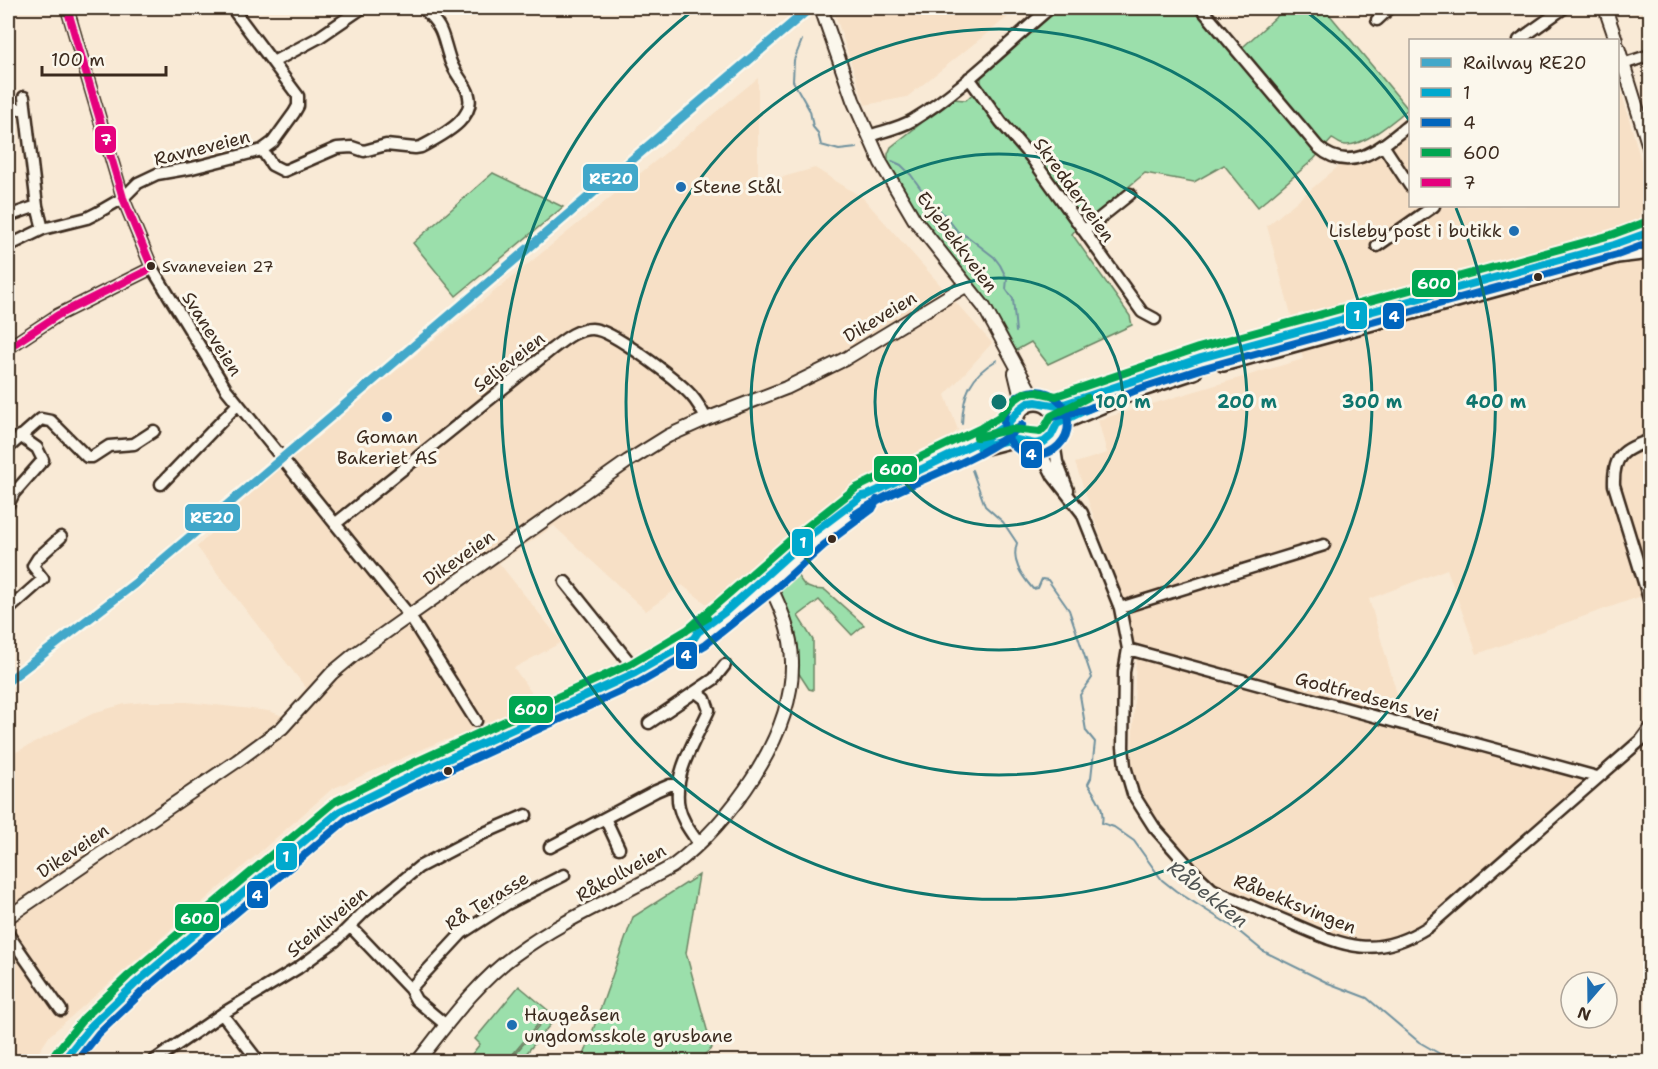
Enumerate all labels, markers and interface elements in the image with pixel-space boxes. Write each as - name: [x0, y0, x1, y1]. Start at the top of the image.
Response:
- scale bar: [42, 39, 166, 77]
- legend: [1409, 39, 1619, 207]
- text: 100 m: [51, 48, 105, 72]
- text: Railway RE20: [1463, 51, 1587, 75]
- text: 1: [1463, 81, 1471, 105]
- text: 4: [1463, 111, 1476, 135]
- street label: Ravneveien: [152, 124, 252, 172]
- line badge: 7: [94, 125, 117, 154]
- text: 7: [100, 129, 112, 150]
- street label: Skredderveien: [1028, 133, 1120, 247]
- text: 600: [1463, 141, 1500, 165]
- line badge: RE20: [582, 163, 639, 192]
- text: RE20: [589, 168, 633, 189]
- text: 7: [1463, 171, 1476, 195]
- place label: Stene Stål: [693, 175, 782, 199]
- marker: Stene Stål: [674, 180, 688, 194]
- street label: Evjebekkveien: [911, 187, 1003, 297]
- place label: Lisleby post i butikk: [1329, 219, 1502, 243]
- marker: Lisleby post i butikk: [1507, 224, 1521, 238]
- place label: Svaneveien 27: [162, 256, 274, 277]
- marker: Svaneveien 27: [145, 260, 157, 272]
- line badge: 600: [1411, 269, 1457, 298]
- unlabelled marker: [1532, 271, 1544, 283]
- text: 600: [1417, 273, 1451, 294]
- street label: Dikeveien: [839, 286, 921, 348]
- street label: Svaneveien: [177, 287, 247, 381]
- line badge: 1: [1345, 301, 1368, 330]
- line badge: 4: [1382, 302, 1405, 330]
- text: 1: [1353, 305, 1361, 326]
- text: 4: [1388, 306, 1400, 327]
- street label: Seljeveien: [468, 326, 550, 398]
- text: 100 m: [1095, 390, 1151, 414]
- text: 200 m: [1217, 390, 1278, 414]
- text: 300 m: [1342, 390, 1403, 414]
- text: 400 m: [1466, 390, 1527, 414]
- centre of rings: [989, 392, 1009, 412]
- marker: Goman Bakeriet AS: [380, 410, 394, 424]
- place label: Goman Bakeriet AS: [337, 425, 437, 470]
- line badge: 4: [1020, 440, 1043, 469]
- text: 4: [1025, 444, 1037, 465]
- line badge: 600: [873, 455, 918, 483]
- text: 600: [879, 459, 913, 480]
- line badge: RE20: [184, 503, 241, 532]
- text: RE20: [190, 507, 234, 528]
- street label: Dikeveien: [419, 525, 499, 591]
- line badge: 1: [791, 528, 814, 557]
- text: 1: [799, 532, 807, 553]
- unlabelled marker: [826, 533, 838, 545]
- line badge: 4: [675, 641, 698, 670]
- text: 4: [680, 645, 692, 666]
- street label: Godtfredsens vei: [1293, 666, 1441, 728]
- line badge: 600: [508, 695, 554, 724]
- text: 600: [514, 699, 548, 720]
- unlabelled marker: [442, 765, 454, 777]
- street label: Dikeveien: [33, 818, 113, 884]
- street label: Råkollveien: [572, 838, 670, 908]
- line badge: 1: [275, 842, 298, 871]
- text: 1: [282, 846, 290, 867]
- water label: Råbekken: [1162, 854, 1254, 934]
- street label: Rå Terasse: [441, 866, 533, 936]
- street label: Råbekksvingen: [1230, 869, 1360, 939]
- line badge: 4: [246, 880, 269, 909]
- street label: Steinliveien: [282, 881, 372, 963]
- text: 4: [251, 885, 263, 906]
- line badge: 600: [174, 903, 220, 932]
- text: 600: [180, 908, 214, 929]
- north arrow: [1559, 970, 1619, 1030]
- text: N: [1574, 1002, 1594, 1026]
- place label: Haugeåsen ungdomsskole grusbane: [524, 1003, 733, 1048]
- marker: Haugeåsen ungdomsskole grusbane: [505, 1018, 519, 1032]

